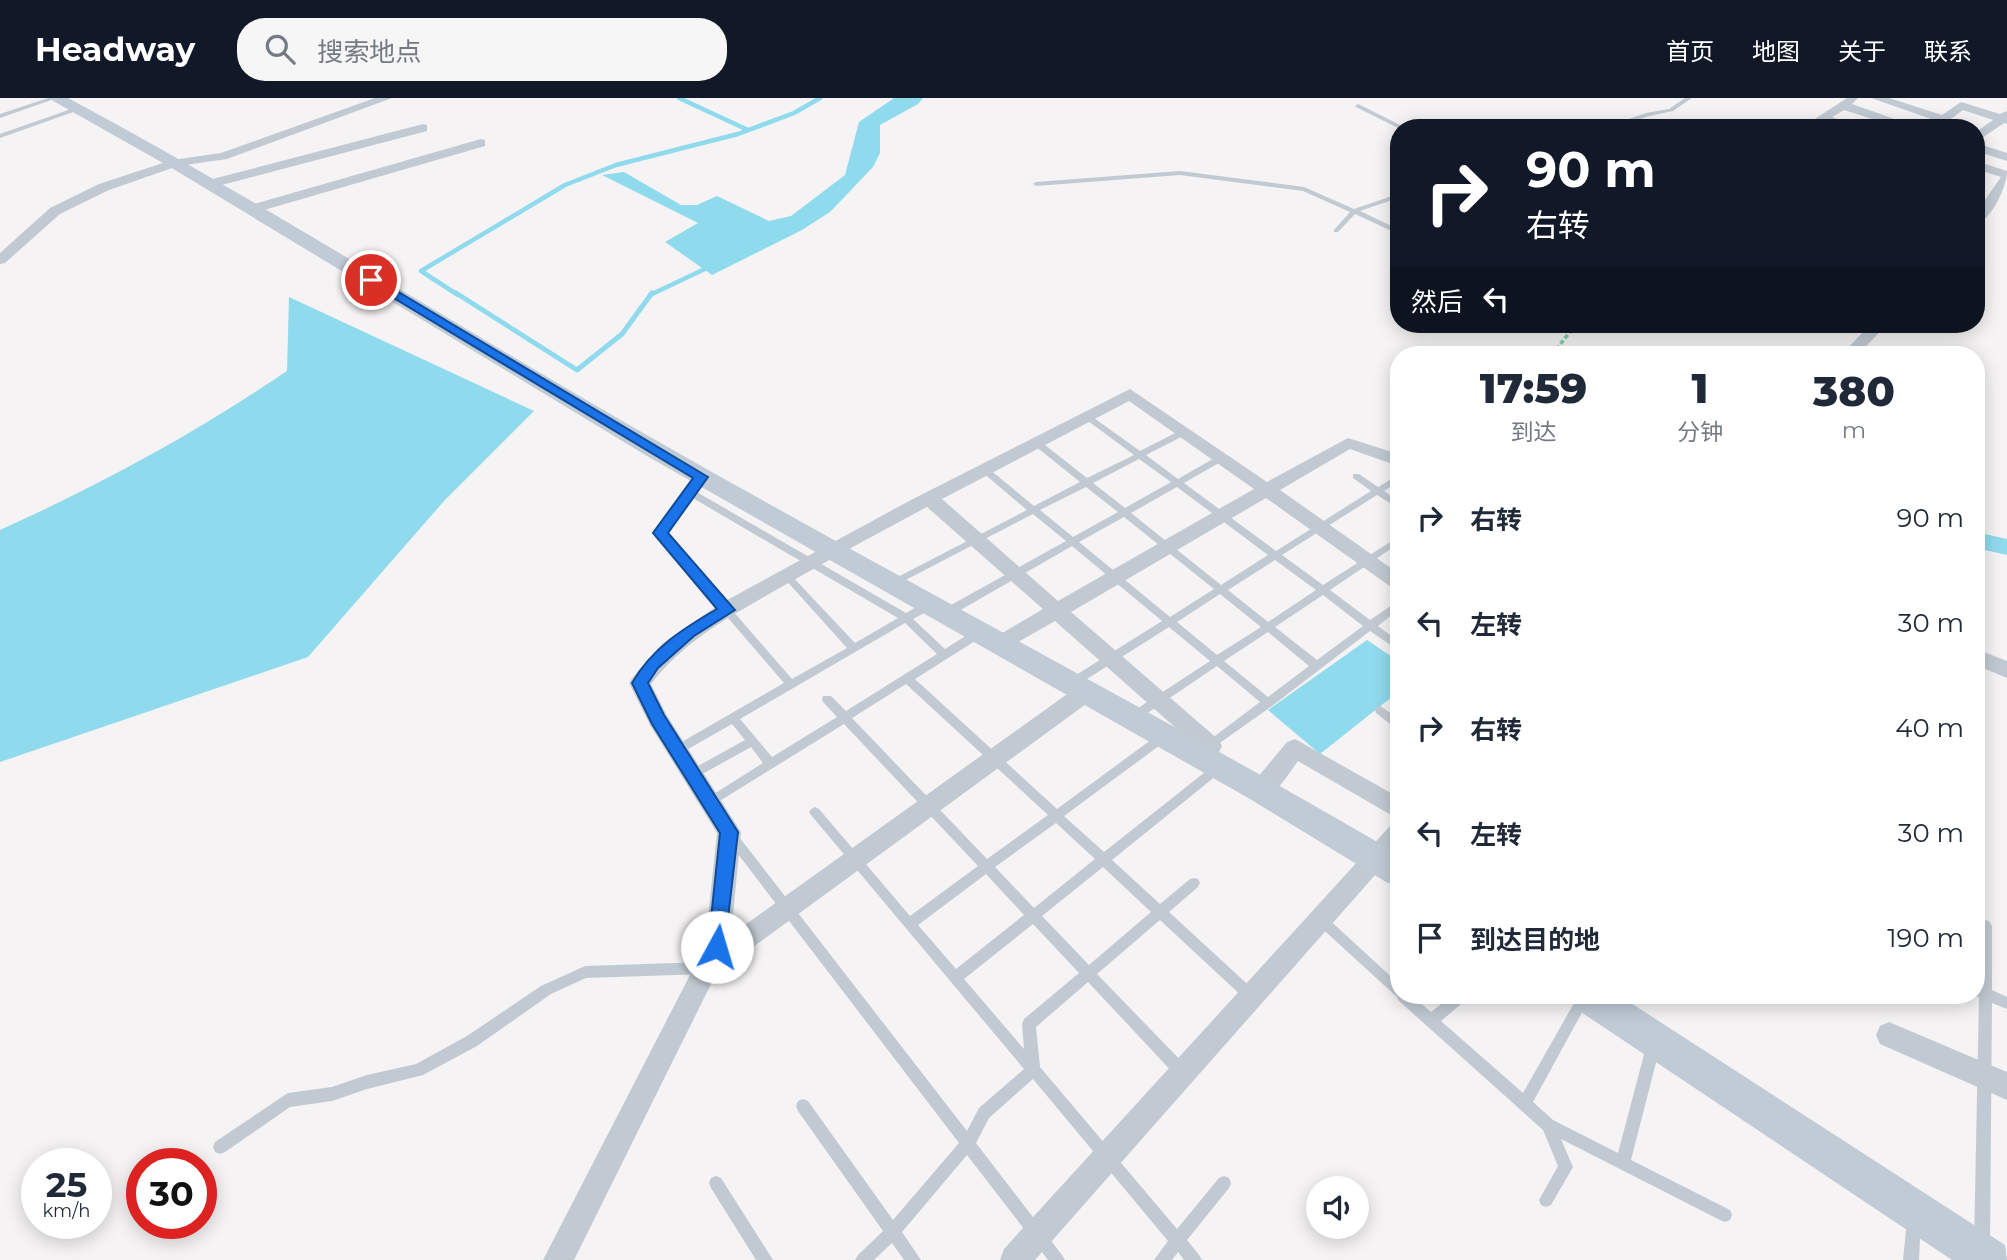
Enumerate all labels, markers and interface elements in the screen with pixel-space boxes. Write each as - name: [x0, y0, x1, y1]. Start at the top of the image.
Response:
- search box: [237, 18, 727, 81]
- text: Headway: [35, 29, 195, 69]
- icon: search: [261, 30, 299, 68]
- text: 搜索地点: [317, 36, 421, 68]
- text: 首页: [1666, 37, 1714, 66]
- text: 地图: [1752, 37, 1800, 66]
- text: 关于: [1838, 37, 1886, 66]
- text: 联系: [1924, 37, 1972, 66]
- text: 90 m: [1526, 140, 1656, 199]
- icon: right: [1411, 147, 1502, 238]
- text: 右转: [1526, 206, 1590, 245]
- pin: [341, 250, 401, 310]
- icon: arrive: [352, 261, 390, 299]
- icon: left: [1477, 280, 1515, 318]
- text: 然后: [1411, 286, 1463, 318]
- text: 17:59: [1480, 362, 1587, 414]
- text: 1: [1692, 362, 1709, 414]
- text: 380: [1813, 365, 1895, 417]
- text: m: [1842, 416, 1866, 444]
- text: 到达: [1511, 418, 1557, 446]
- text: 分钟: [1677, 418, 1723, 446]
- icon: right: [1411, 499, 1449, 537]
- text: 90 m: [1897, 502, 1964, 534]
- text: 右转: [1470, 504, 1522, 536]
- icon: left: [1411, 604, 1449, 642]
- text: 30 m: [1898, 607, 1964, 639]
- text: 左转: [1470, 609, 1522, 641]
- icon: right: [1411, 709, 1449, 747]
- text: 40 m: [1895, 712, 1964, 744]
- text: 右转: [1470, 714, 1522, 746]
- icon: left: [1411, 814, 1449, 852]
- text: 30 m: [1898, 817, 1964, 849]
- text: 左转: [1470, 819, 1522, 851]
- position arrow: [680, 910, 754, 984]
- icon: arrive: [1411, 919, 1449, 957]
- text: 190 m: [1887, 922, 1964, 954]
- text: 到达目的地: [1470, 924, 1600, 956]
- speed limit sign: 30: [126, 1148, 217, 1239]
- text: 25: [46, 1163, 87, 1206]
- map controls: [1306, 1176, 1369, 1239]
- button: sound: [1306, 1176, 1369, 1239]
- text: km/h: [42, 1200, 91, 1222]

